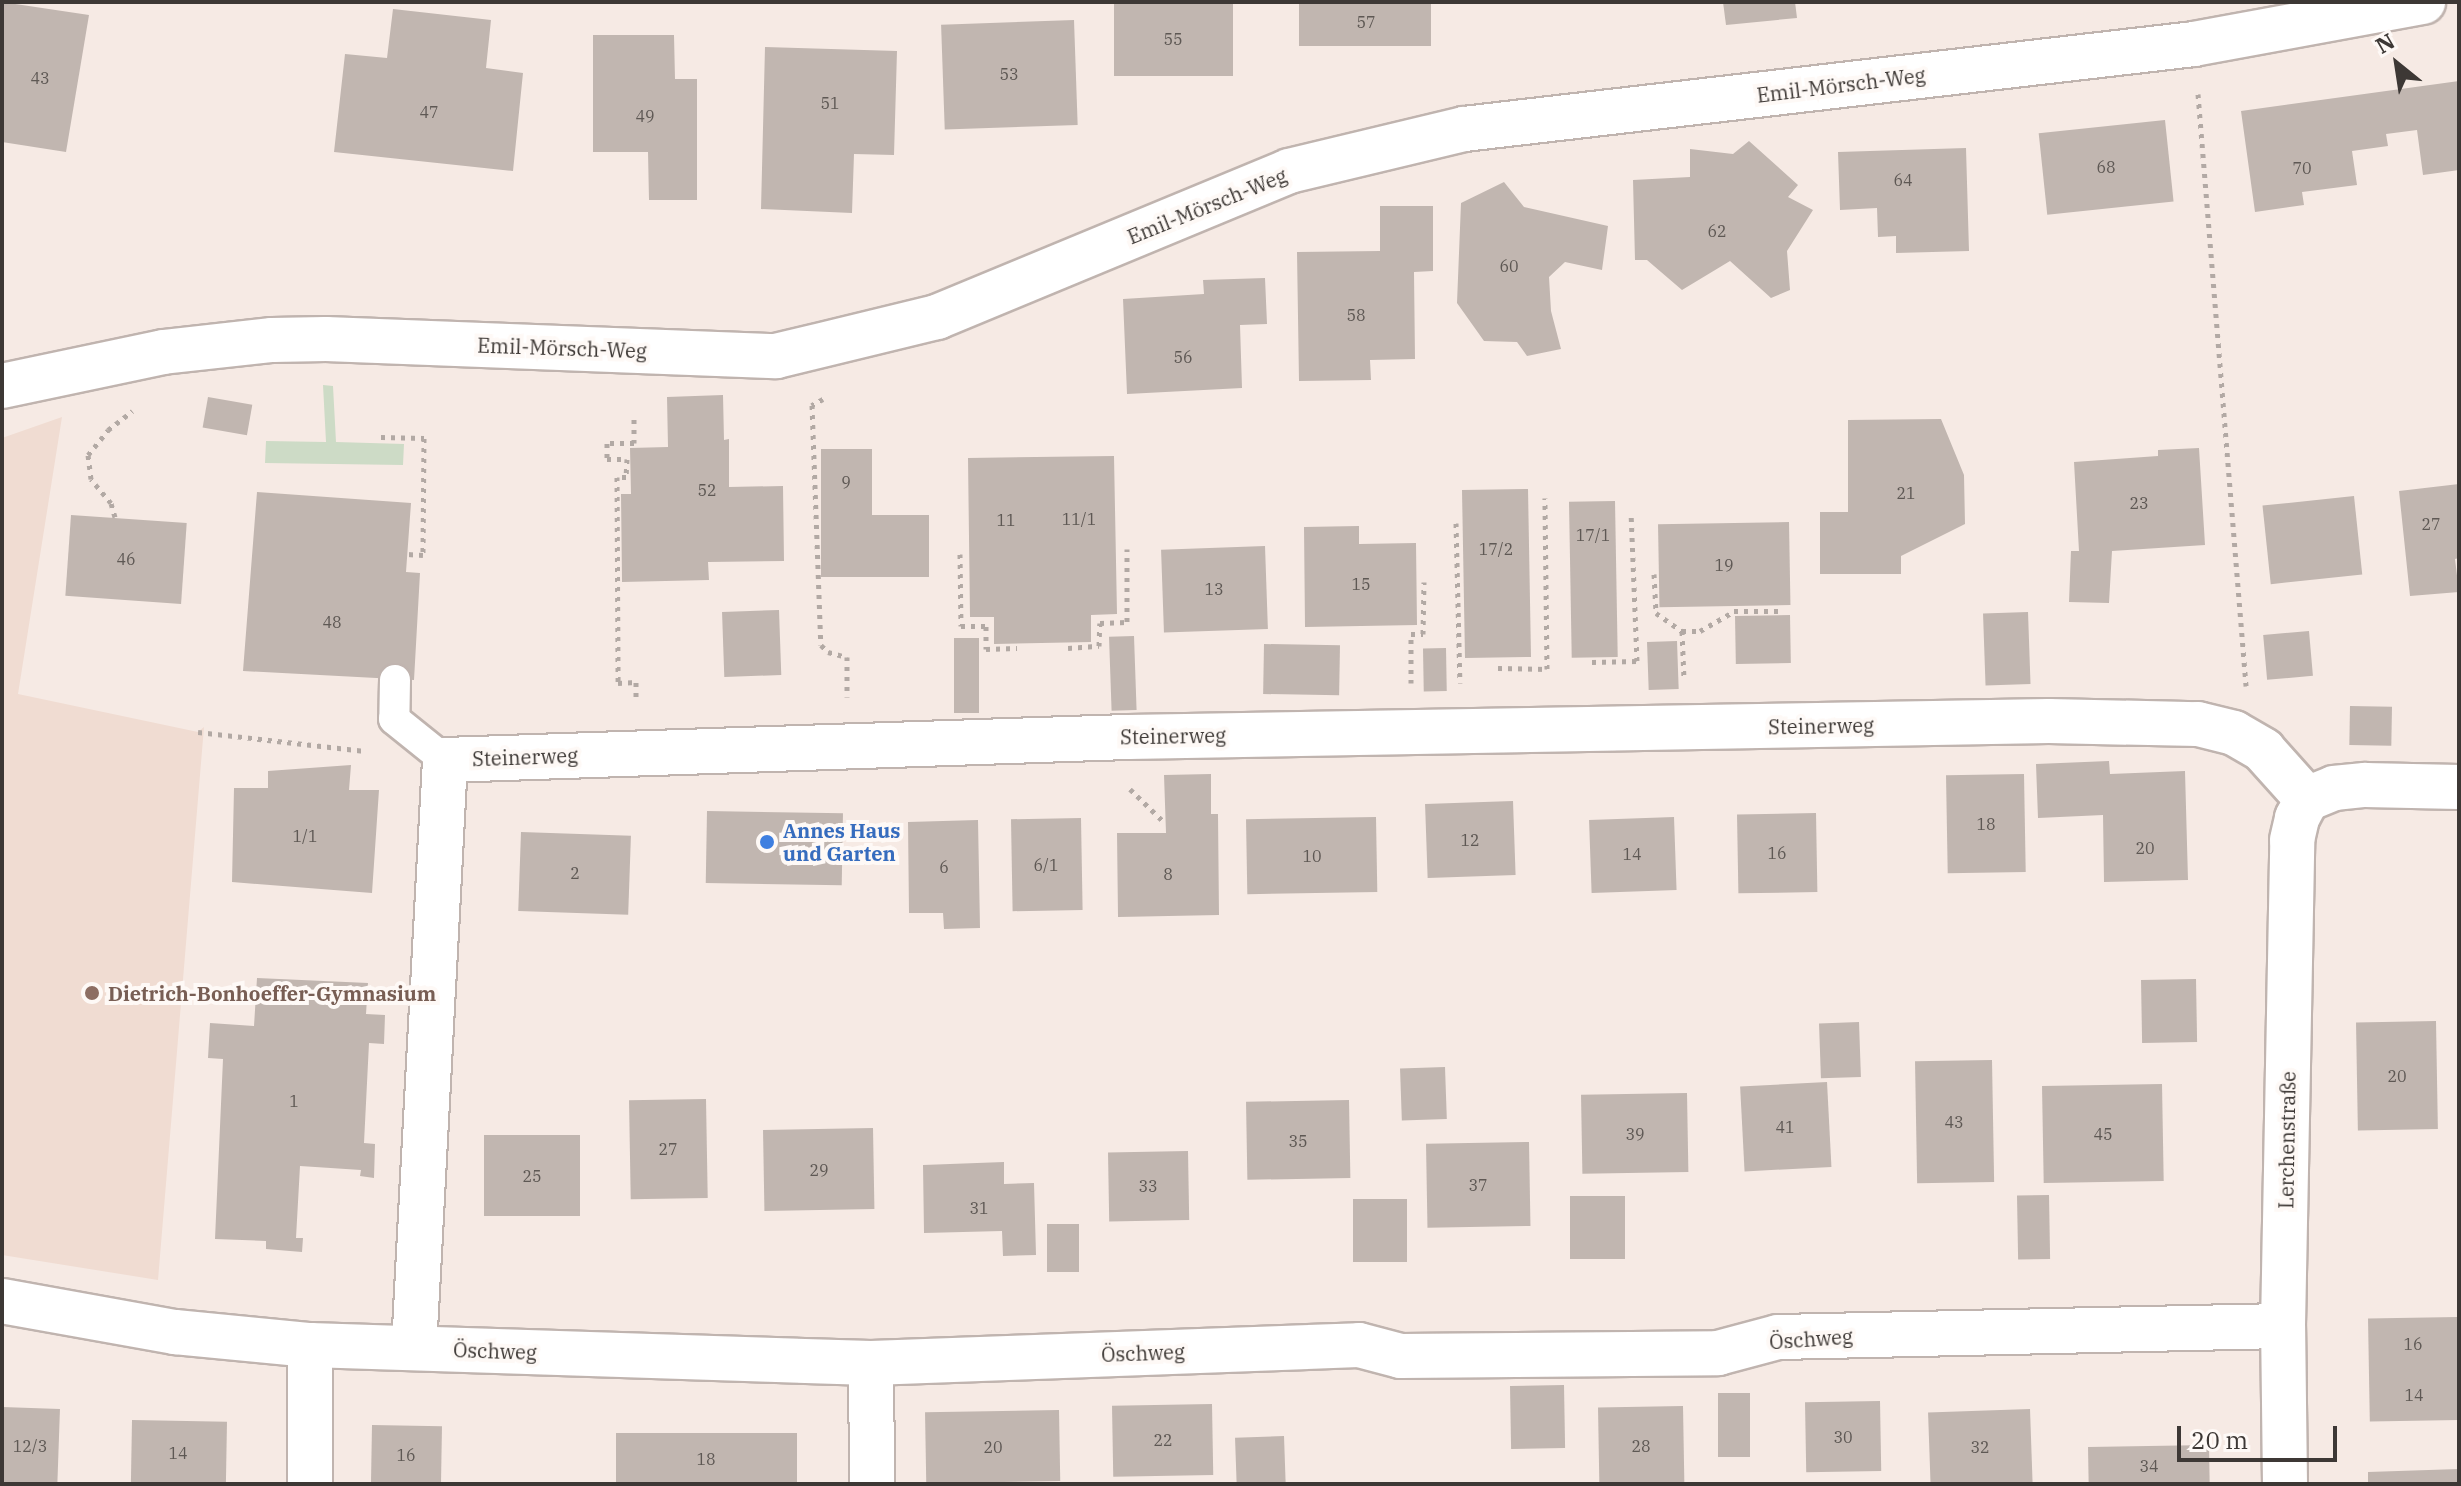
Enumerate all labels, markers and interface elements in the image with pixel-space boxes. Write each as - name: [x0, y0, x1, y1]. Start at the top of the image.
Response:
- house number: 57: [1356, 12, 1376, 32]
- north arrow: [2357, 24, 2437, 104]
- text: N: [2370, 26, 2400, 60]
- house number: 55: [1163, 29, 1183, 49]
- street label: Emil-Mörsch-Weg: [1755, 63, 1927, 107]
- house number: 53: [999, 64, 1019, 84]
- house number: 43: [30, 68, 50, 88]
- house number: 51: [820, 93, 840, 113]
- house number: 47: [419, 102, 439, 122]
- house number: 49: [635, 106, 655, 126]
- house number: 68: [2096, 157, 2116, 177]
- house number: 70: [2292, 158, 2312, 178]
- street label: Emil-Mörsch-Weg: [1124, 163, 1290, 249]
- house number: 64: [1893, 170, 1913, 190]
- house number: 62: [1707, 221, 1727, 241]
- house number: 60: [1499, 256, 1519, 276]
- house number: 58: [1346, 305, 1366, 325]
- street label: Emil-Mörsch-Weg: [477, 333, 647, 363]
- house number: 56: [1173, 347, 1193, 367]
- house number: 9: [841, 472, 851, 492]
- house number: 52: [697, 480, 717, 500]
- house number: 21: [1896, 483, 1916, 503]
- house number: 23: [2129, 493, 2149, 513]
- house number: 11/1: [1062, 509, 1096, 529]
- house number: 11: [996, 510, 1016, 530]
- house number: 27: [2421, 514, 2441, 534]
- house number: 17/1: [1576, 525, 1610, 545]
- house number: 17/2: [1479, 539, 1513, 559]
- house number: 46: [116, 549, 136, 569]
- house number: 19: [1714, 555, 1734, 575]
- house number: 15: [1351, 574, 1371, 594]
- house number: 13: [1204, 579, 1224, 599]
- house number: 48: [322, 612, 342, 632]
- street label: Steinerweg: [1768, 713, 1874, 739]
- street label: Steinerweg: [1120, 723, 1226, 749]
- street label: Steinerweg: [472, 743, 578, 771]
- house number: 18: [1976, 814, 1996, 834]
- place label: Annes Haus und Garten: [783, 818, 900, 865]
- house number: 1/1: [292, 826, 318, 846]
- house number: 12: [1460, 830, 1480, 850]
- marker: Annes Haus und Garten: [758, 833, 776, 851]
- house number: 20: [2135, 838, 2155, 858]
- house number: 16: [1767, 843, 1787, 863]
- house number: 14: [1622, 844, 1642, 864]
- house number: 10: [1302, 846, 1322, 866]
- house number: 6/1: [1033, 855, 1059, 875]
- house number: 6: [939, 857, 949, 877]
- house number: 2: [570, 863, 580, 883]
- house number: 8: [1163, 864, 1173, 884]
- place label: Dietrich-Bonhoeffer-Gymnasium: [108, 981, 436, 1005]
- marker: Dietrich-Bonhoeffer-Gymnasium: [83, 984, 101, 1002]
- house number: 20: [2387, 1066, 2407, 1086]
- street label: Lerchenstraße: [2274, 1071, 2300, 1209]
- house number: 1: [289, 1091, 299, 1111]
- house number: 43: [1944, 1112, 1964, 1132]
- house number: 41: [1775, 1117, 1795, 1137]
- house number: 39: [1625, 1124, 1645, 1144]
- house number: 45: [2093, 1124, 2113, 1144]
- house number: 35: [1288, 1131, 1308, 1151]
- house number: 27: [658, 1139, 678, 1159]
- house number: 29: [809, 1160, 829, 1180]
- house number: 25: [522, 1166, 542, 1186]
- house number: 37: [1468, 1175, 1488, 1195]
- house number: 33: [1138, 1176, 1158, 1196]
- house number: 31: [969, 1198, 989, 1218]
- street label: Öschweg: [1768, 1324, 1854, 1354]
- house number: 16: [2403, 1334, 2423, 1354]
- street label: Öschweg: [453, 1338, 537, 1364]
- street label: Öschweg: [1101, 1340, 1185, 1366]
- house number: 14: [2404, 1385, 2424, 1405]
- scale bar: [2181, 1410, 2341, 1460]
- text: 20 m: [2191, 1424, 2248, 1456]
- house number: 30: [1833, 1427, 1853, 1447]
- house number: 22: [1153, 1430, 1173, 1450]
- house number: 12/3: [13, 1436, 47, 1456]
- house number: 28: [1631, 1436, 1651, 1456]
- house number: 20: [983, 1437, 1003, 1457]
- house number: 32: [1970, 1437, 1990, 1457]
- house number: 14: [168, 1443, 188, 1463]
- house number: 16: [396, 1445, 416, 1465]
- house number: 18: [696, 1449, 716, 1469]
- house number: 34: [2139, 1456, 2159, 1476]

